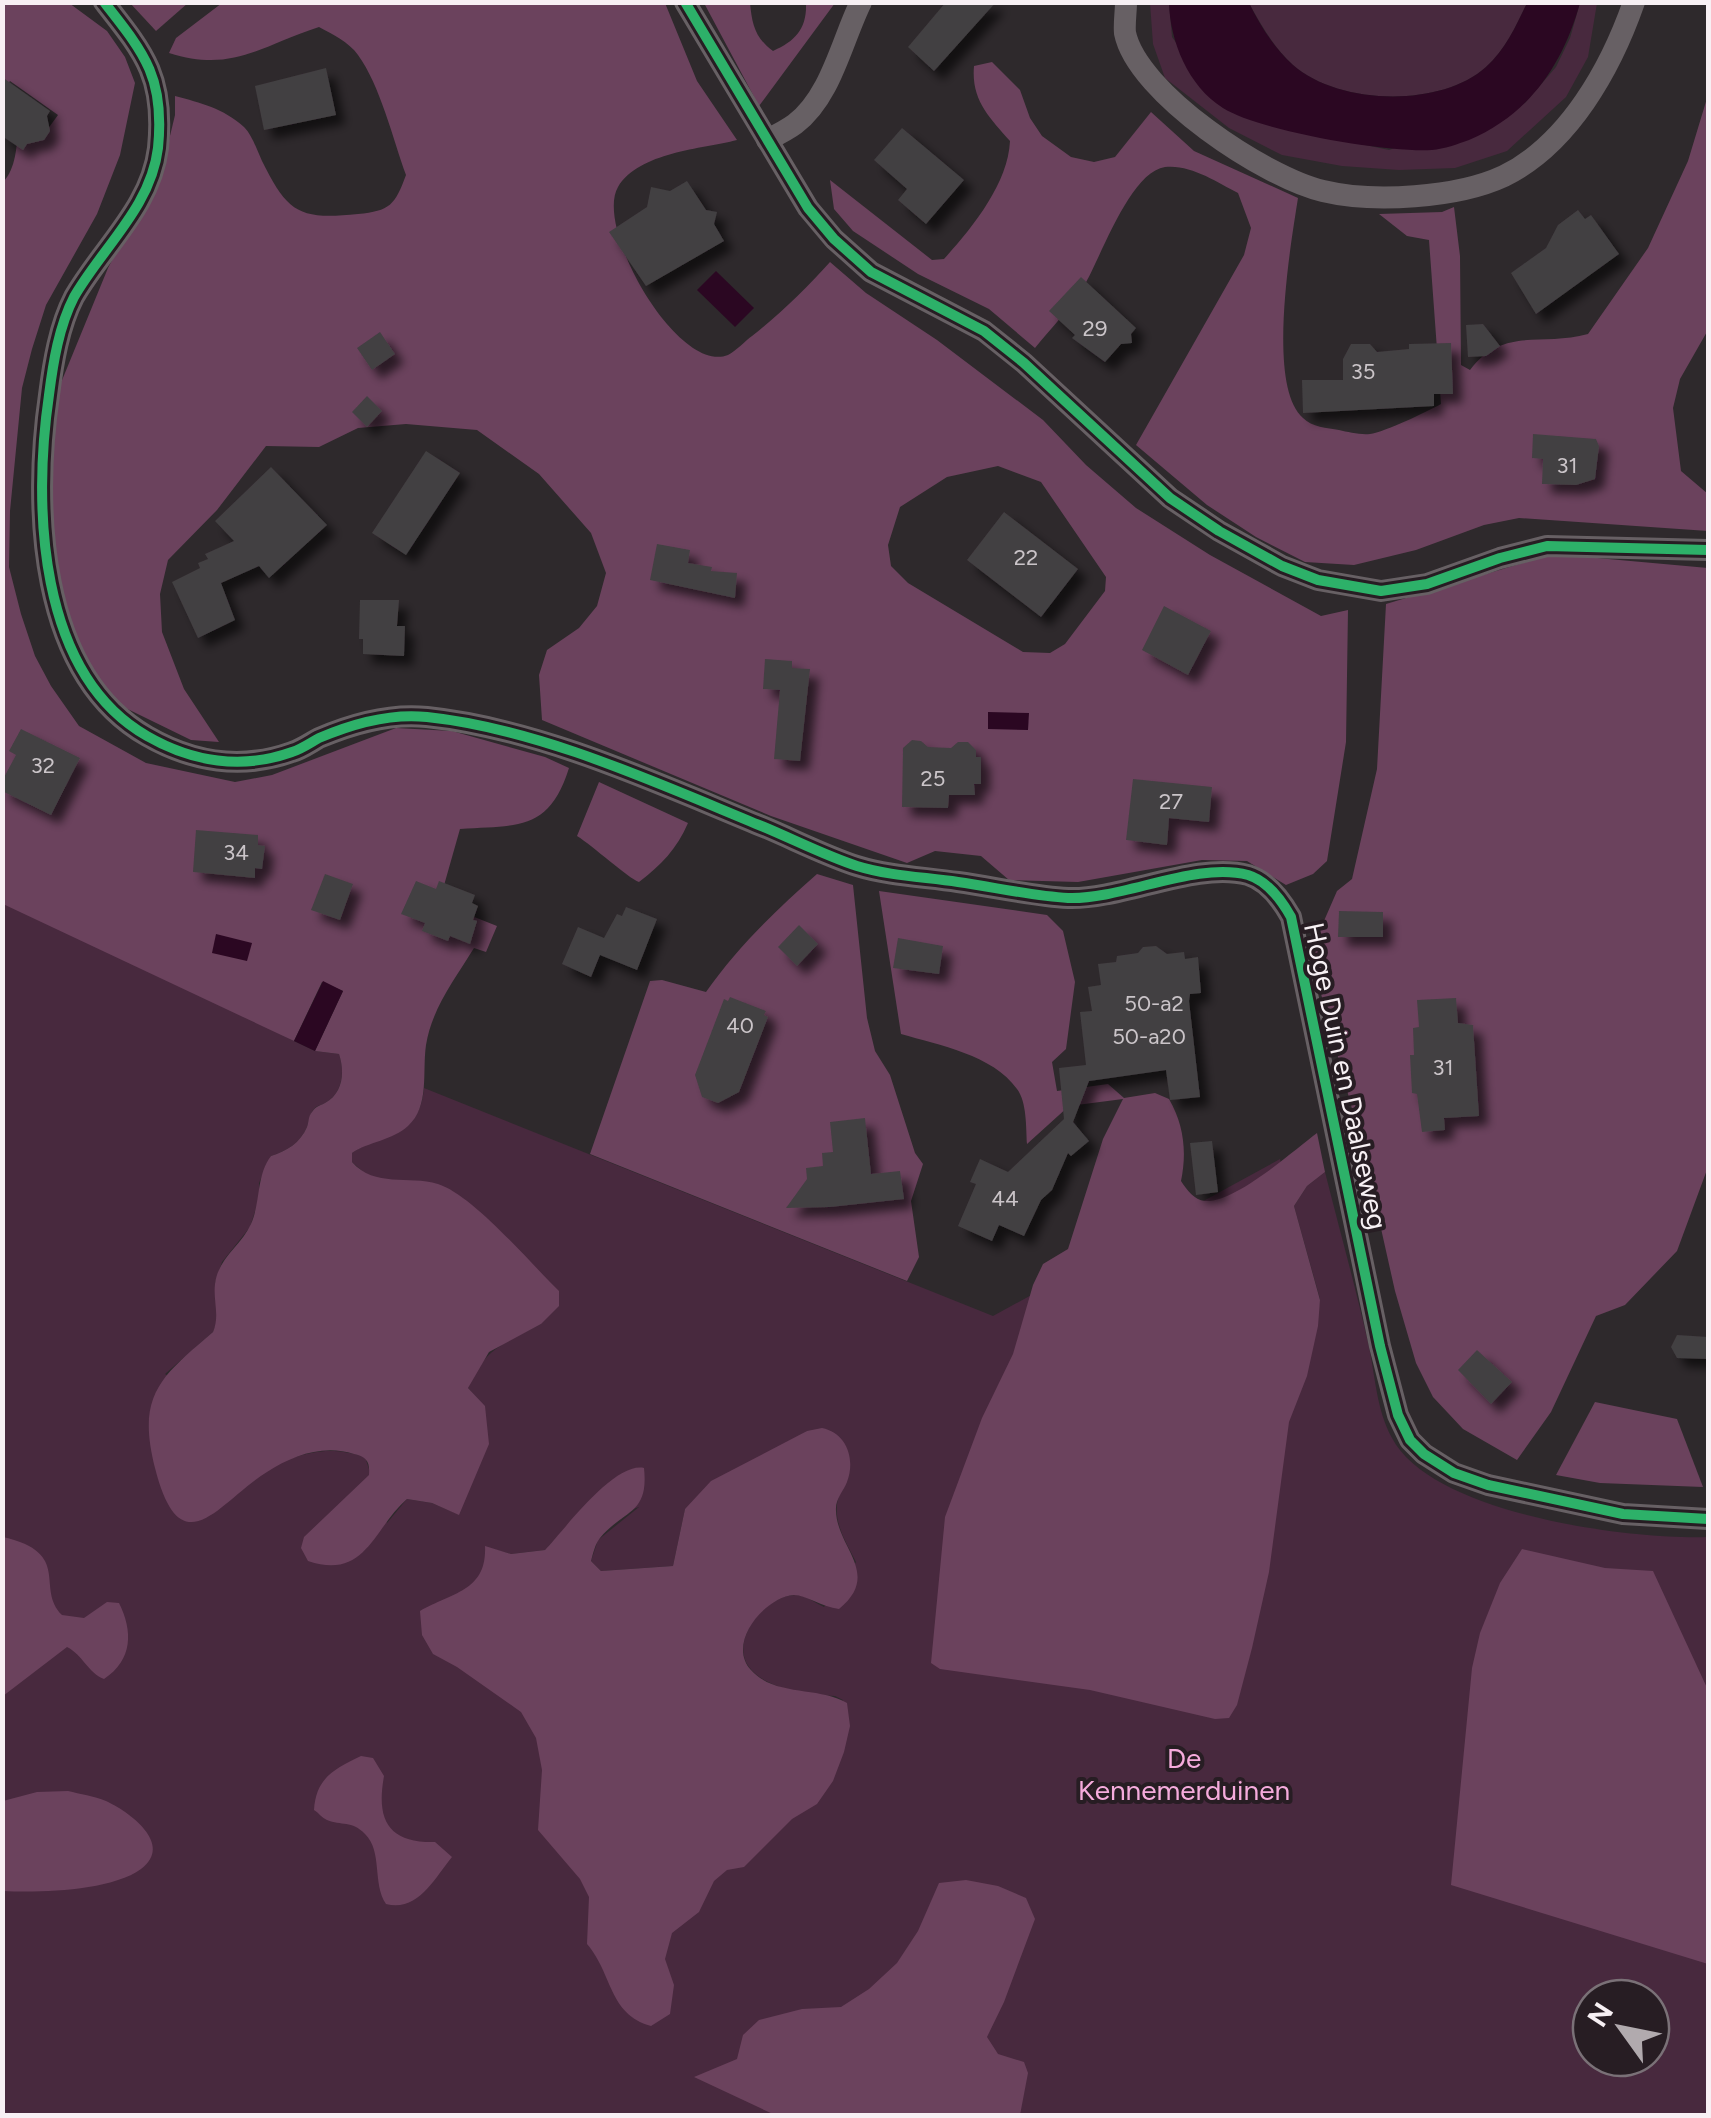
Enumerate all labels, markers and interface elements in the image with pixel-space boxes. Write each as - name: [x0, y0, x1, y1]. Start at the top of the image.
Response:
- house number: 29: [1083, 315, 1107, 342]
- house number: 35: [1351, 358, 1375, 385]
- house number: 31: [1556, 452, 1578, 479]
- house number: 22: [1014, 544, 1038, 571]
- house number: 32: [31, 752, 55, 779]
- house number: 25: [921, 765, 945, 792]
- house number: 27: [1159, 788, 1183, 815]
- house number: 34: [223, 839, 249, 866]
- street label: Hoge Duin en Daalseweg: [1297, 919, 1395, 1233]
- house number: 50-a2: [1124, 990, 1184, 1017]
- house number: 40: [726, 1012, 754, 1039]
- house number: 50-a20: [1112, 1023, 1186, 1050]
- house number: 31: [1432, 1054, 1454, 1081]
- house number: 44: [991, 1185, 1019, 1212]
- park label: De Kennemerduinen: [1078, 1741, 1290, 1807]
- north arrow: [1571, 1978, 1671, 2078]
- text: N: [1580, 1996, 1620, 2033]

